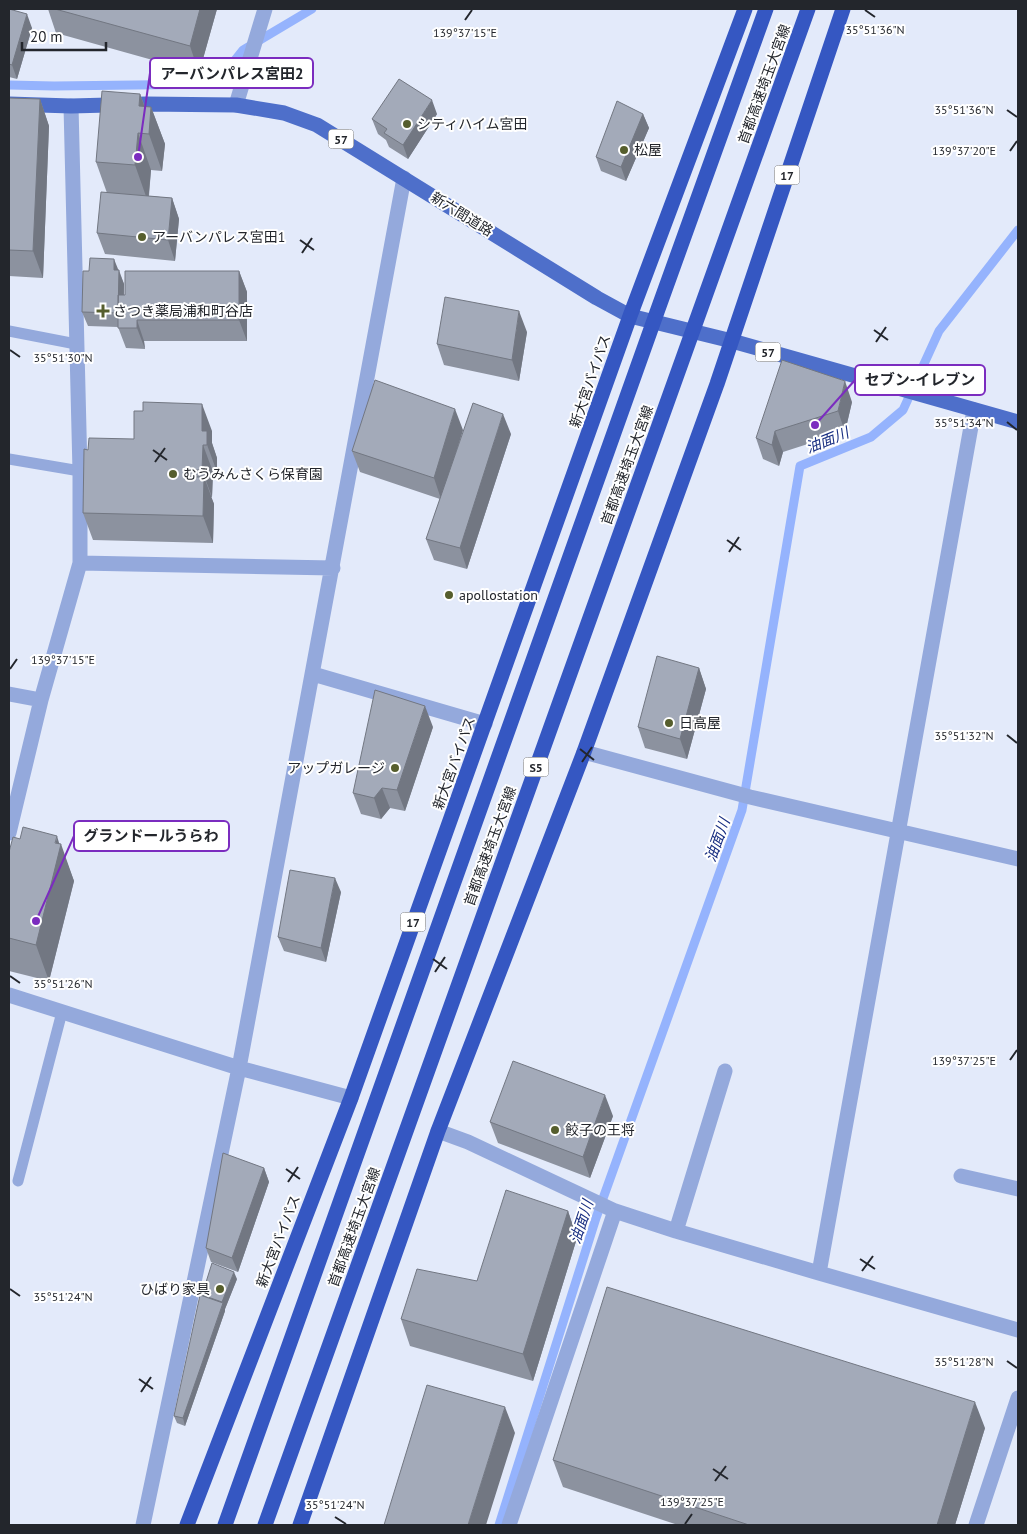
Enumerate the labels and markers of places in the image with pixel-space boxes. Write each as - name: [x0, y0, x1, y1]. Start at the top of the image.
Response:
- callout: アーバンパレス宮田2: [150, 58, 313, 88]
- place label: シティハイム宮田: [417, 115, 528, 133]
- marker: シティハイム宮田: [401, 118, 413, 130]
- place label: 松屋: [634, 141, 662, 159]
- marker: 松屋: [618, 144, 630, 156]
- place label: アーバンパレス宮田1: [152, 228, 285, 246]
- marker: アーバンパレス宮田1: [136, 231, 148, 243]
- place label: さつき薬局浦和町谷店: [113, 302, 253, 320]
- marker: さつき薬局浦和町谷店: [97, 305, 109, 317]
- callout: セブン-イレブン: [855, 365, 985, 395]
- place label: むうみんさくら保育園: [183, 465, 323, 483]
- marker: むうみんさくら保育園: [167, 468, 179, 480]
- place label: apollostation: [459, 586, 538, 604]
- marker: apollostation: [443, 589, 455, 601]
- place label: 日高屋: [679, 714, 721, 732]
- marker: 日高屋: [663, 717, 675, 729]
- place label: アップガレージ: [287, 759, 385, 777]
- marker: アップガレージ: [389, 762, 401, 774]
- callout: グランドールうらわ: [74, 821, 229, 851]
- place label: 餃子の王将: [565, 1121, 635, 1139]
- marker: 餃子の王将: [549, 1124, 561, 1136]
- place label: ひばり家具: [140, 1280, 210, 1298]
- marker: ひばり家具: [214, 1283, 226, 1295]

